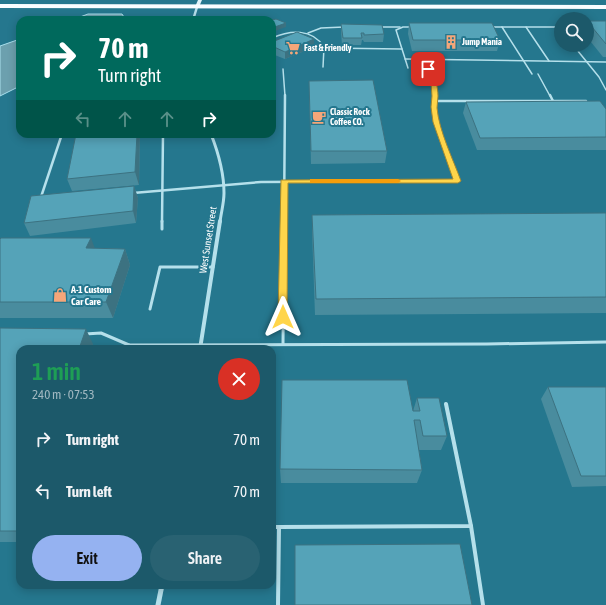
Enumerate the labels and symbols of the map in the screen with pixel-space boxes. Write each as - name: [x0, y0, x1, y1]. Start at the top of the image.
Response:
- building icon: Jump Mania: [443, 34, 459, 50]
- place label: Jump Mania: [461, 37, 502, 47]
- supermarket icon: Fast & Friendly: [285, 40, 301, 56]
- place label: Fast & Friendly: [304, 43, 352, 53]
- pin: [411, 52, 445, 86]
- place label: Classic Rock Coffee CO.: [330, 107, 371, 127]
- cafe icon: Classic Rock Coffee CO.: [311, 109, 327, 125]
- street label: West Sunset Street: [197, 206, 219, 274]
- place label: A-1 Custom Car Care: [70, 284, 112, 307]
- shop icon: A-1 Custom Car Care: [52, 287, 68, 303]
- position arrow: [262, 296, 304, 338]

